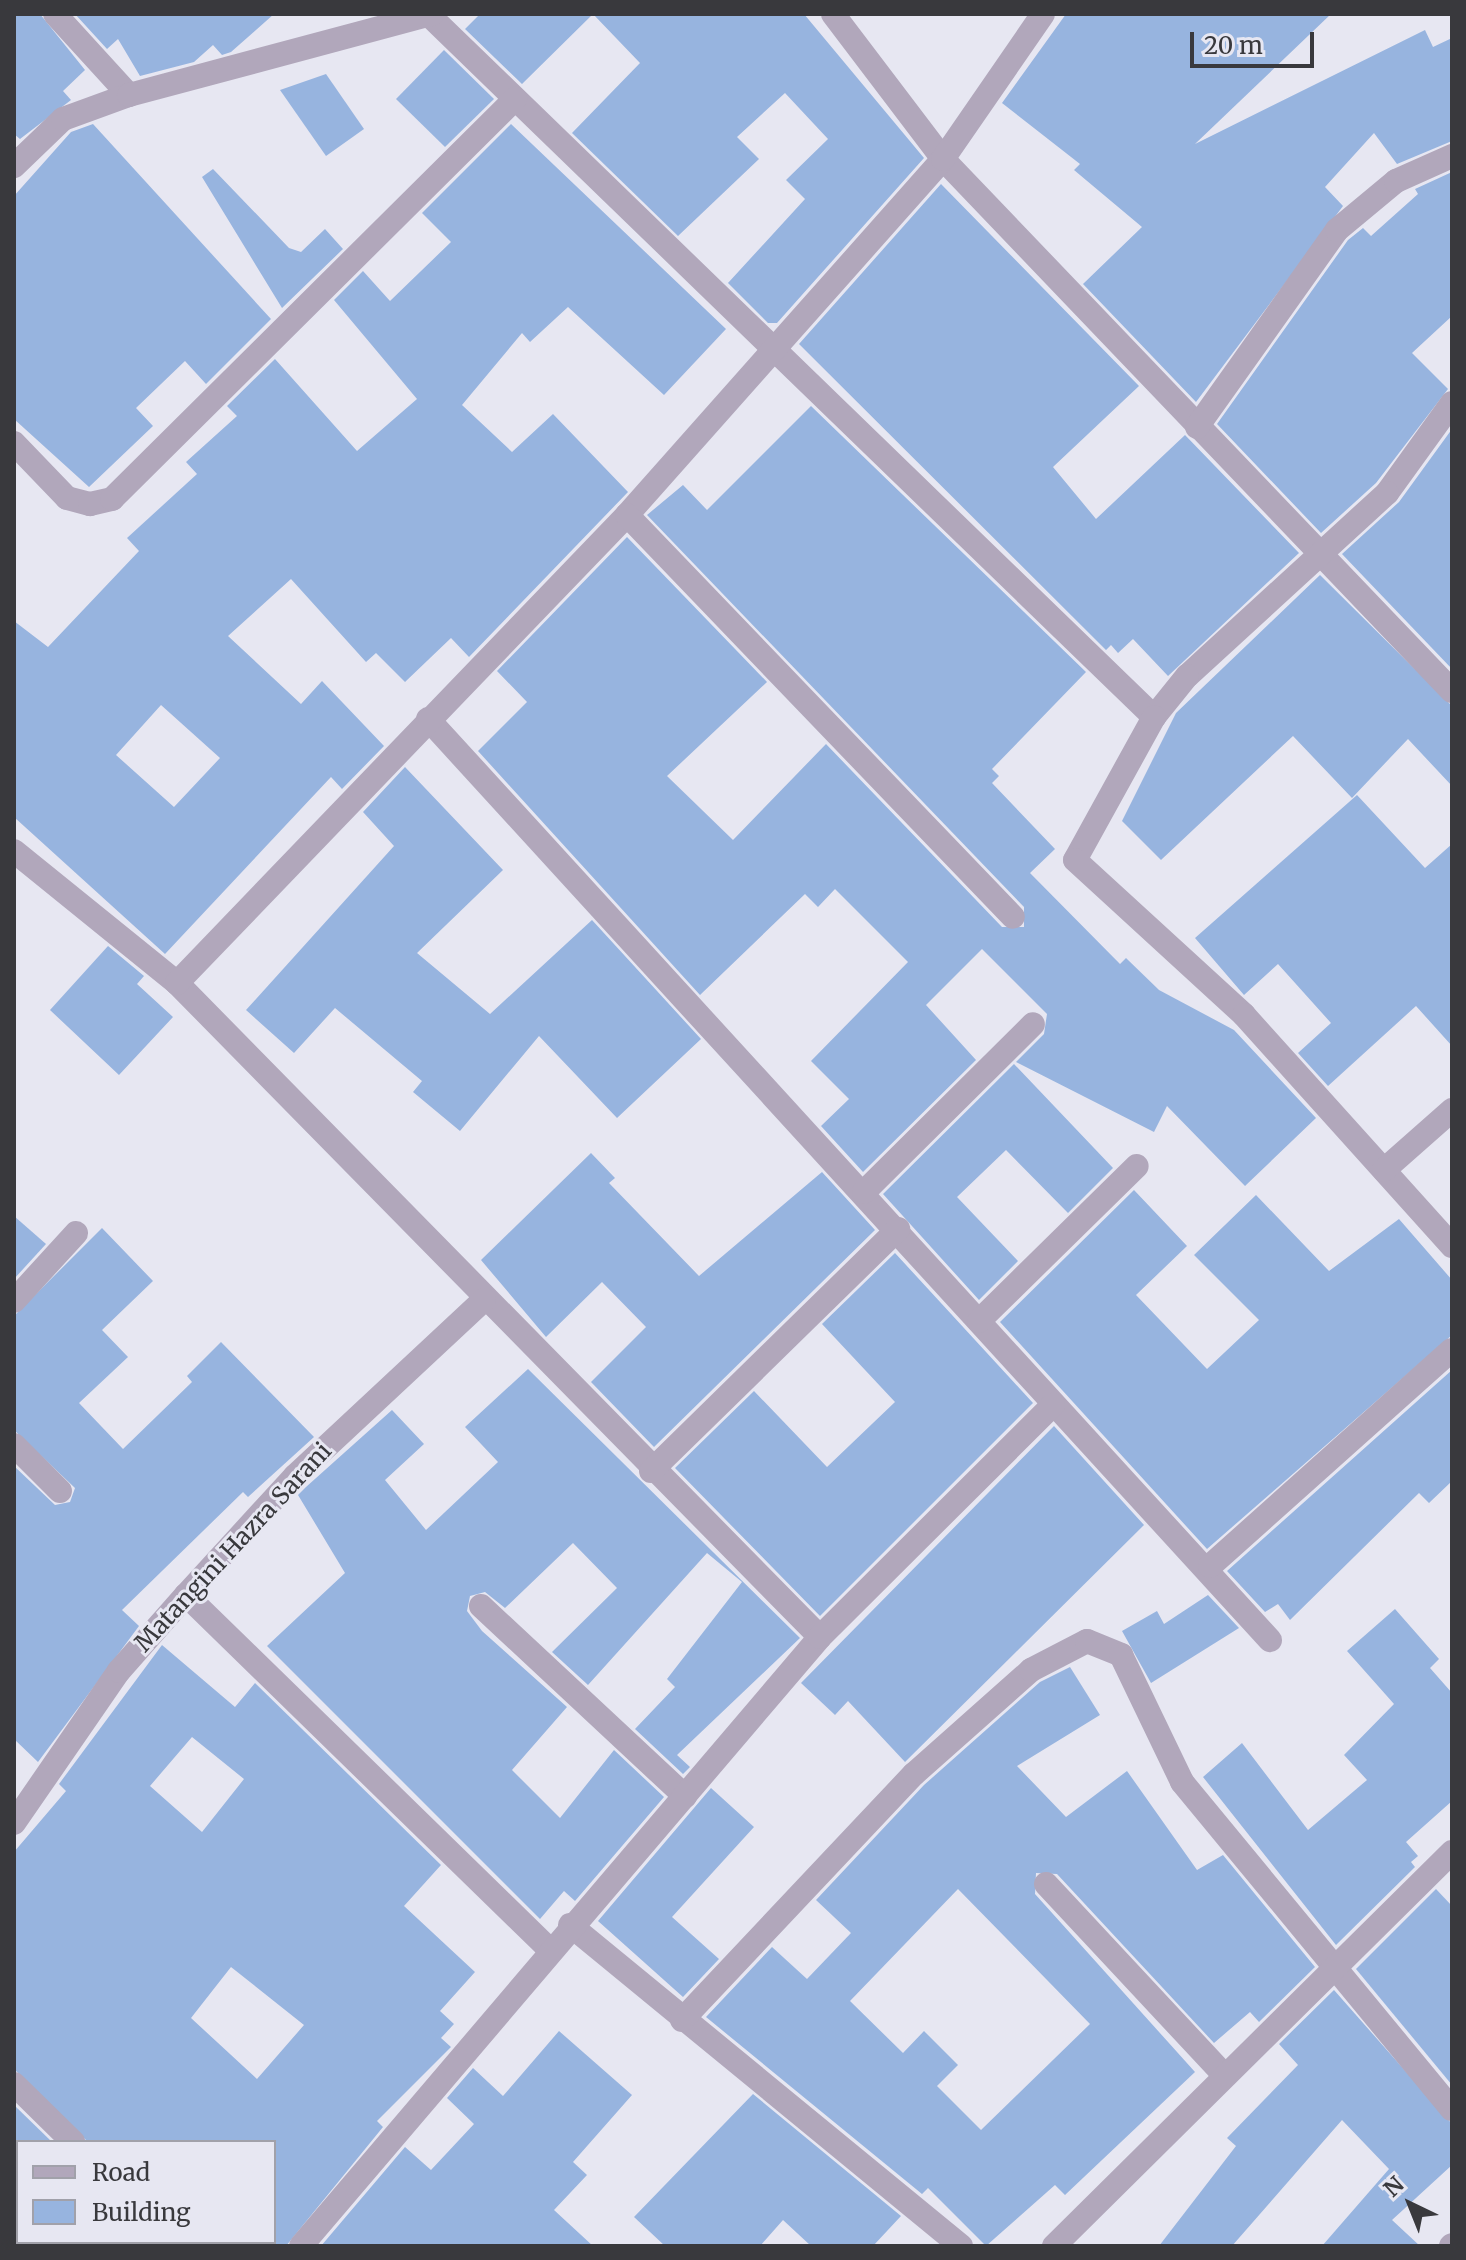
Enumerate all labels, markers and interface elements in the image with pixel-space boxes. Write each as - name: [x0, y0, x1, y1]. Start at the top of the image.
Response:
- scale bar: [1194, 16, 1318, 66]
- text: 20 m: [1204, 30, 1263, 61]
- street label: Matangini Hazra Sarani: [129, 1437, 337, 1657]
- legend: [16, 2140, 276, 2244]
- text: Road: [92, 2157, 150, 2188]
- north arrow: [1370, 2164, 1450, 2244]
- text: N: [1378, 2170, 1410, 2203]
- text: Building: [92, 2197, 191, 2228]

